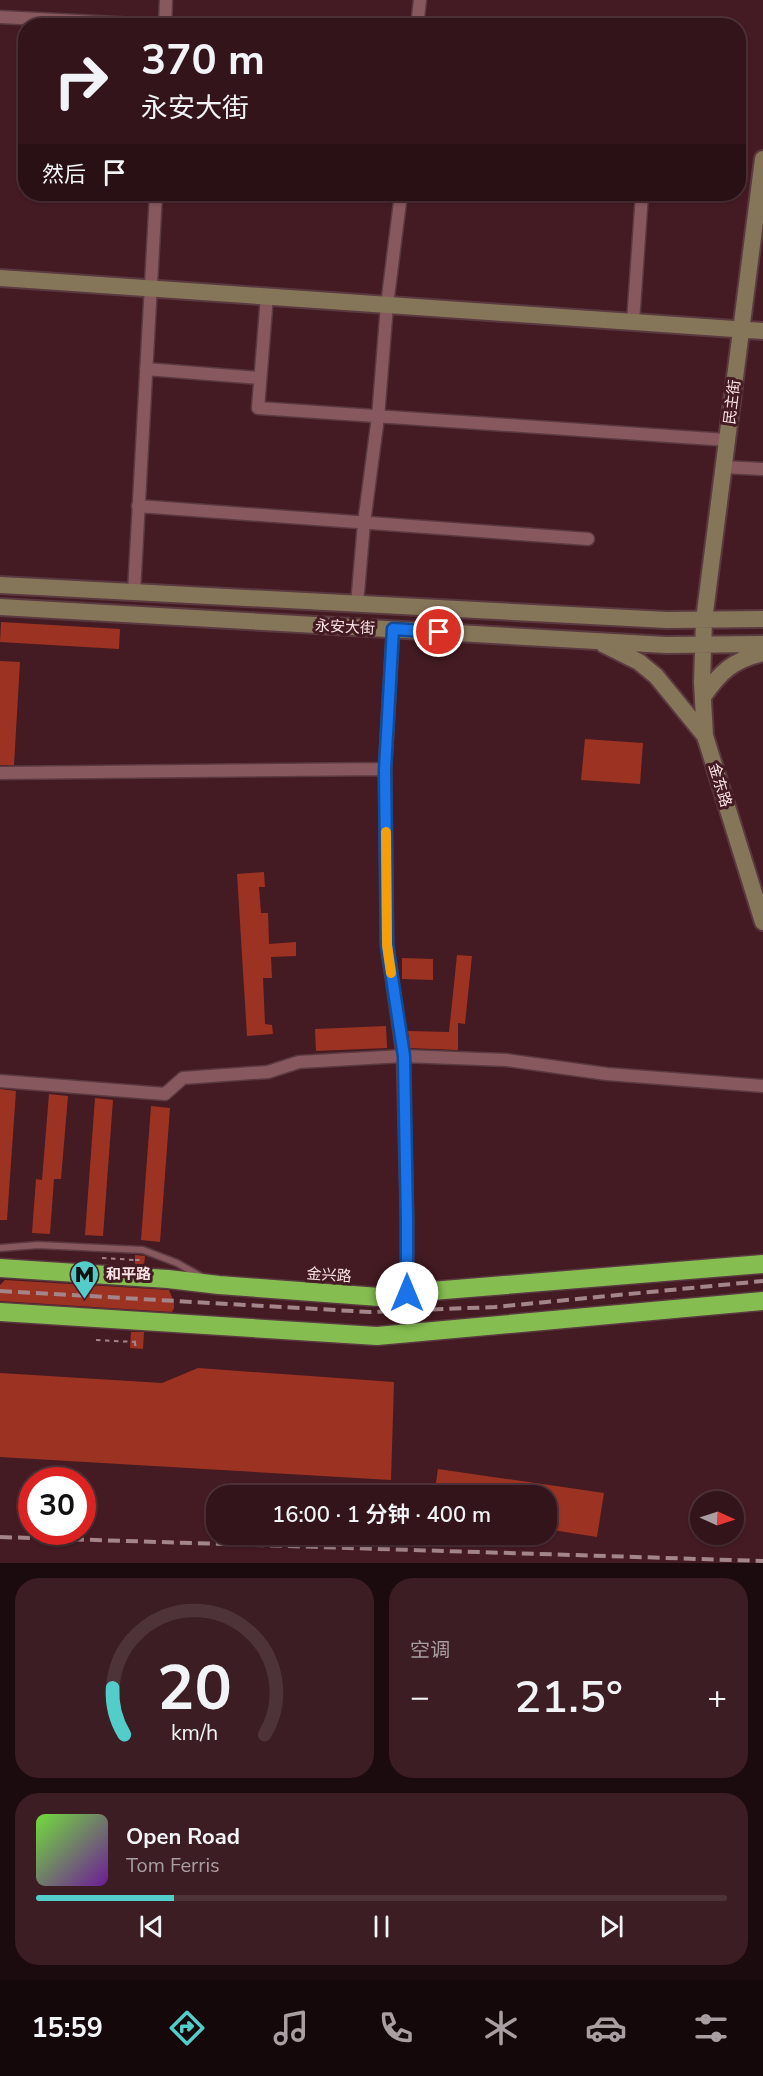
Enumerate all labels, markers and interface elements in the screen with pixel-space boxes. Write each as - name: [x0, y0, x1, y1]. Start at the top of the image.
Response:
- text: 370 m: [141, 32, 265, 89]
- icon: right: [42, 42, 120, 120]
- text: 永安大街: [141, 90, 249, 127]
- icon: arrive: [98, 156, 131, 189]
- text: 然后: [42, 160, 86, 190]
- street label: 民主街: [719, 378, 745, 426]
- pin: [413, 606, 464, 657]
- street label: 永安大街: [315, 615, 375, 639]
- icon: arrive: [422, 615, 455, 648]
- street label: 金东路: [704, 761, 736, 809]
- metro station icon: 和平路: [69, 1258, 101, 1300]
- position arrow: [375, 1261, 439, 1325]
- street label: 金兴路: [306, 1263, 352, 1287]
- place label: 和平路: [106, 1264, 151, 1284]
- speed limit sign: 30: [18, 1467, 96, 1545]
- north arrow: [690, 1491, 744, 1545]
- map controls: [690, 1491, 744, 1545]
- text: 16:00 · 1 分钟 · 400 m: [272, 1500, 491, 1530]
- text: 空调: [410, 1637, 450, 1664]
- text: 20: [157, 1646, 232, 1731]
- text: 21.5°: [514, 1667, 623, 1728]
- text: −: [410, 1675, 430, 1720]
- text: +: [707, 1675, 727, 1720]
- text: km/h: [171, 1718, 218, 1748]
- text: Open Road: [126, 1822, 240, 1852]
- text: Tom Ferris: [126, 1852, 220, 1879]
- icon: previous: [135, 1910, 168, 1943]
- icon: pause: [365, 1910, 398, 1943]
- icon: next: [595, 1910, 628, 1943]
- icon: directions: [166, 2007, 208, 2049]
- icon: music: [270, 2007, 312, 2049]
- icon: phone: [375, 2007, 417, 2049]
- icon: climate: [480, 2007, 522, 2049]
- icon: car: [585, 2007, 627, 2049]
- icon: filters: [690, 2007, 732, 2049]
- text: 15:59: [31, 2010, 103, 2047]

